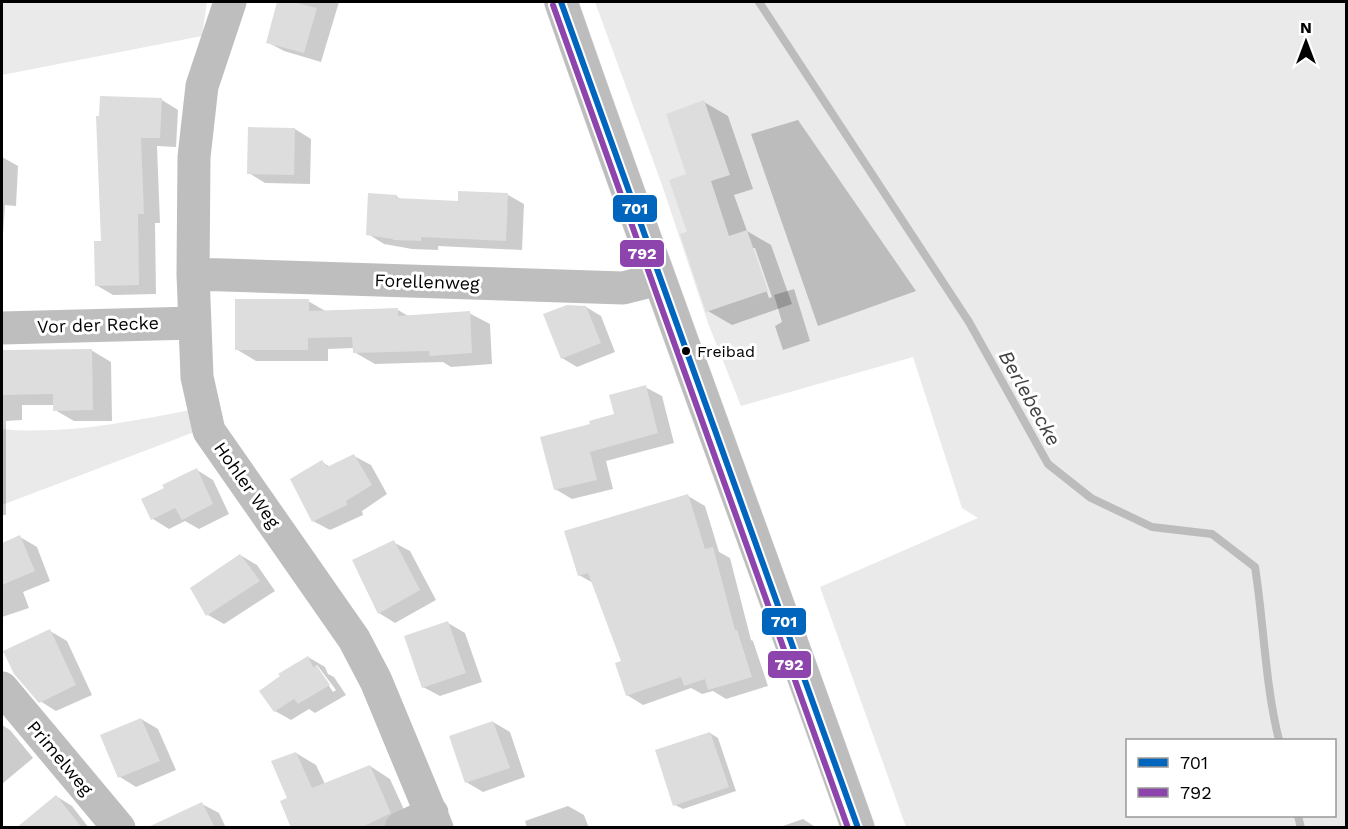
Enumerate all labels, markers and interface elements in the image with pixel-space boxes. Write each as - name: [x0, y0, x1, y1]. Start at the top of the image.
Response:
- north arrow: [1276, 12, 1336, 72]
- text: N: [1300, 18, 1312, 37]
- line badge: 701: [612, 194, 658, 223]
- text: 701: [622, 199, 648, 218]
- line badge: 792: [619, 239, 665, 268]
- text: 792: [627, 244, 657, 263]
- street label: Forellenweg: [374, 269, 480, 294]
- street label: Vor der Recke: [37, 312, 159, 337]
- place label: Freibad: [697, 342, 755, 361]
- marker: Freibad: [680, 345, 692, 357]
- water label: Berlebecke: [994, 346, 1066, 450]
- street label: Hohler Weg: [210, 438, 285, 532]
- line badge: 701: [761, 607, 807, 636]
- text: 701: [771, 612, 797, 631]
- line badge: 792: [767, 650, 812, 679]
- text: 792: [774, 655, 804, 674]
- street label: Primelweg: [23, 716, 98, 799]
- legend: [1126, 739, 1336, 817]
- text: 701: [1180, 752, 1208, 773]
- text: 792: [1180, 782, 1212, 803]

